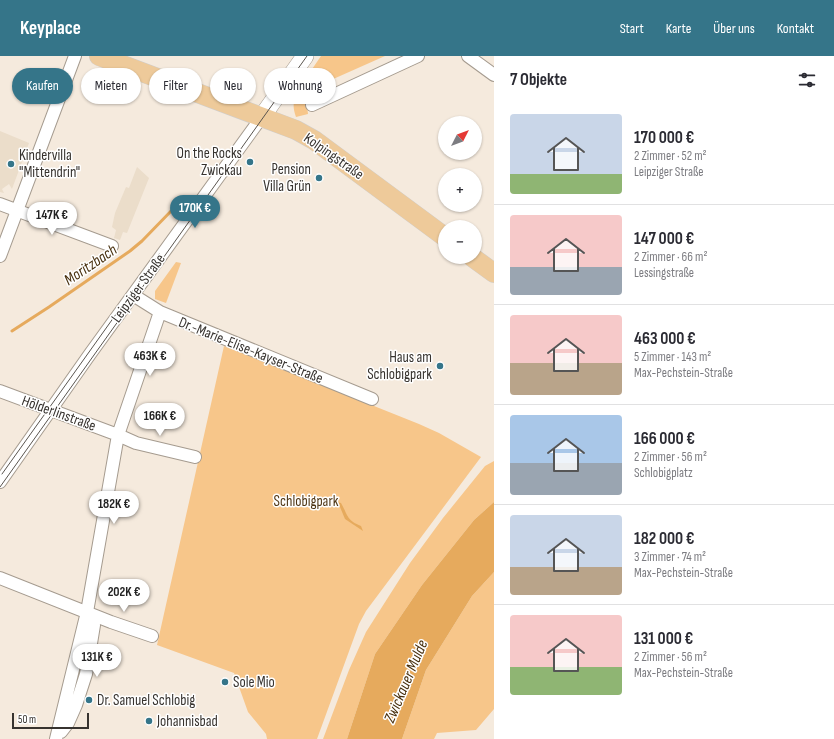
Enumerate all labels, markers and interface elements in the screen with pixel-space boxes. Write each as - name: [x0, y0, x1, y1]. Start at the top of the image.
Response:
- text: Keyplace: [20, 17, 81, 40]
- text: Start: [620, 20, 644, 37]
- text: Karte: [666, 20, 691, 37]
- text: Über uns: [713, 20, 755, 37]
- text: Kontakt: [777, 20, 814, 37]
- chip: Kaufen: [12, 68, 73, 104]
- chip: Mieten: [81, 68, 141, 104]
- chip: Filter: [149, 68, 202, 104]
- chip: Neu: [210, 68, 256, 104]
- chip: Wohnung: [264, 68, 336, 104]
- icon: filters: [796, 69, 818, 91]
- text: 7 Objekte: [510, 70, 567, 90]
- north arrow: [438, 116, 482, 160]
- map controls: [438, 116, 482, 264]
- text: 170 000 €: [634, 128, 694, 148]
- street label: Kolpingstraße: [300, 129, 367, 184]
- icon: home: [542, 130, 590, 178]
- place label: On the Rocks Zwickau: [177, 144, 242, 180]
- place label: Kindervilla "Mittendrin": [19, 146, 80, 182]
- text: 2 Zimmer · 52 m²: [634, 148, 707, 164]
- marker: On the Rocks Zwickau: [245, 157, 255, 167]
- marker: Kindervilla "Mittendrin": [6, 159, 16, 169]
- place label: Pension Villa Grün: [263, 160, 311, 196]
- text: Leipziger Straße: [634, 164, 704, 180]
- button: +: [438, 168, 482, 212]
- marker: Pension Villa Grün: [314, 173, 324, 183]
- pin: 170K €: [162, 195, 228, 229]
- text: 170K €: [179, 200, 211, 216]
- pin: 147K €: [19, 202, 85, 236]
- text: 147K €: [36, 207, 68, 223]
- button: −: [438, 220, 482, 264]
- text: 147 000 €: [634, 229, 694, 249]
- icon: home: [542, 231, 590, 279]
- water label: Moritzbach: [61, 241, 121, 290]
- text: 2 Zimmer · 66 m²: [634, 249, 707, 265]
- street label: Leipziger Straße: [107, 250, 170, 326]
- text: Lessingstraße: [634, 265, 694, 281]
- street label: Dr.-Marie-Elise-Kayser-Straße: [176, 313, 326, 388]
- text: 463 000 €: [634, 329, 696, 349]
- icon: home: [542, 331, 590, 379]
- pin: 463K €: [117, 343, 183, 377]
- text: 463K €: [133, 348, 167, 364]
- place label: Haus am Schlobigpark: [367, 348, 432, 384]
- text: 5 Zimmer · 143 m²: [634, 349, 711, 365]
- marker: Haus am Schlobigpark: [435, 361, 445, 371]
- text: Max-Pechstein-Straße: [634, 365, 733, 381]
- street label: Hölderlinstraße: [19, 391, 99, 436]
- pin: 166K €: [127, 403, 193, 437]
- text: 166K €: [144, 408, 176, 424]
- text: 166 000 €: [634, 429, 695, 449]
- icon: home: [542, 431, 590, 479]
- text: 2 Zimmer · 56 m²: [634, 449, 707, 465]
- text: Schlobigplatz: [634, 465, 693, 481]
- pin: 182K €: [81, 491, 147, 525]
- park label: Schlobigpark: [274, 492, 339, 511]
- text: 182K €: [98, 496, 130, 512]
- text: 182 000 €: [634, 529, 695, 549]
- icon: home: [542, 531, 590, 579]
- text: 3 Zimmer · 74 m²: [634, 549, 706, 565]
- text: Max-Pechstein-Straße: [634, 565, 733, 581]
- pin: 202K €: [91, 579, 157, 613]
- text: 202K €: [108, 584, 140, 600]
- text: 131 000 €: [634, 629, 693, 649]
- icon: home: [542, 631, 590, 679]
- water label: Zwickauer Mulde: [380, 637, 432, 727]
- pin: 131K €: [64, 644, 130, 678]
- text: 131K €: [81, 649, 113, 665]
- text: 2 Zimmer · 56 m²: [634, 649, 707, 665]
- text: Max-Pechstein-Straße: [634, 665, 733, 681]
- place label: Sole Mio: [233, 673, 275, 692]
- marker: Sole Mio: [220, 677, 230, 687]
- place label: Dr. Samuel Schlobig: [97, 691, 195, 710]
- marker: Dr. Samuel Schlobig: [84, 695, 94, 705]
- scale bar: [12, 711, 89, 730]
- place label: Johannisbad: [156, 712, 218, 731]
- text: 50 m: [18, 713, 36, 726]
- marker: Johannisbad: [144, 716, 154, 726]

